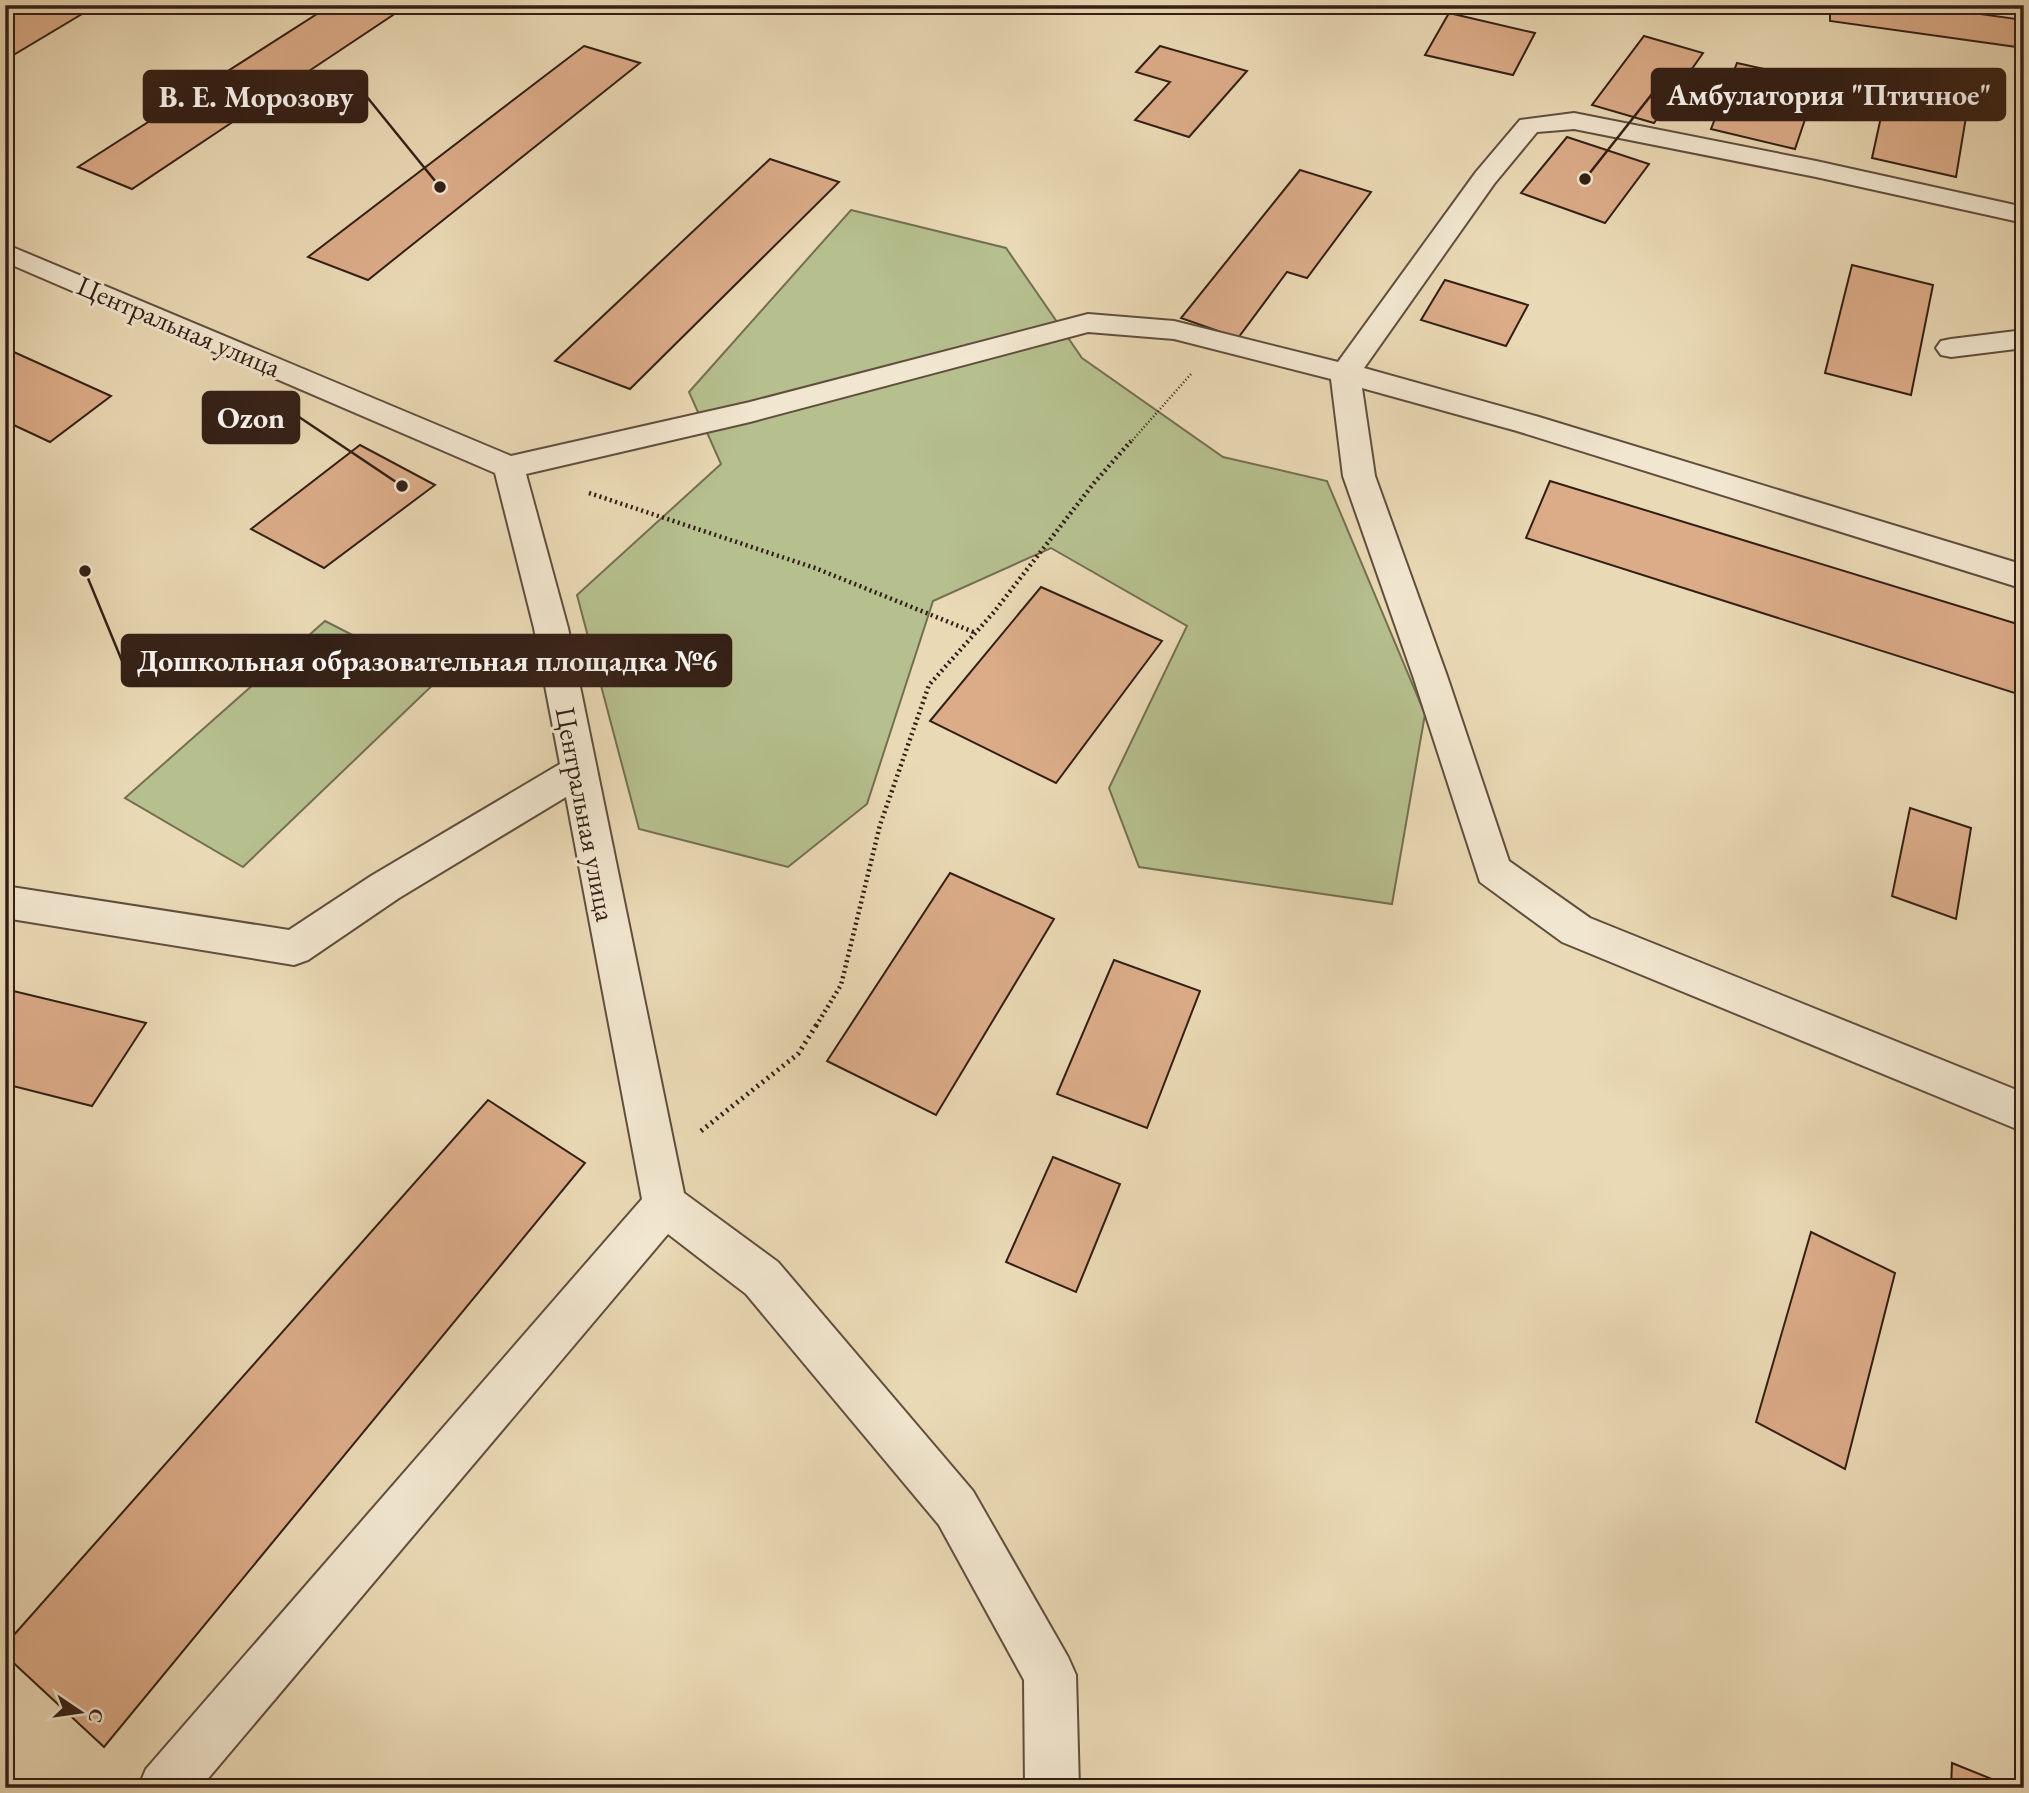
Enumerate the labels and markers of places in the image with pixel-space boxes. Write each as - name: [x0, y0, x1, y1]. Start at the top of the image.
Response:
- callout: Амбулатория "Птичное": [1652, 69, 2005, 120]
- callout: В. Е. Морозову: [144, 71, 367, 122]
- callout: Ozon: [203, 392, 299, 443]
- callout: Дошкольная образовательная площадка №6: [122, 635, 731, 686]

